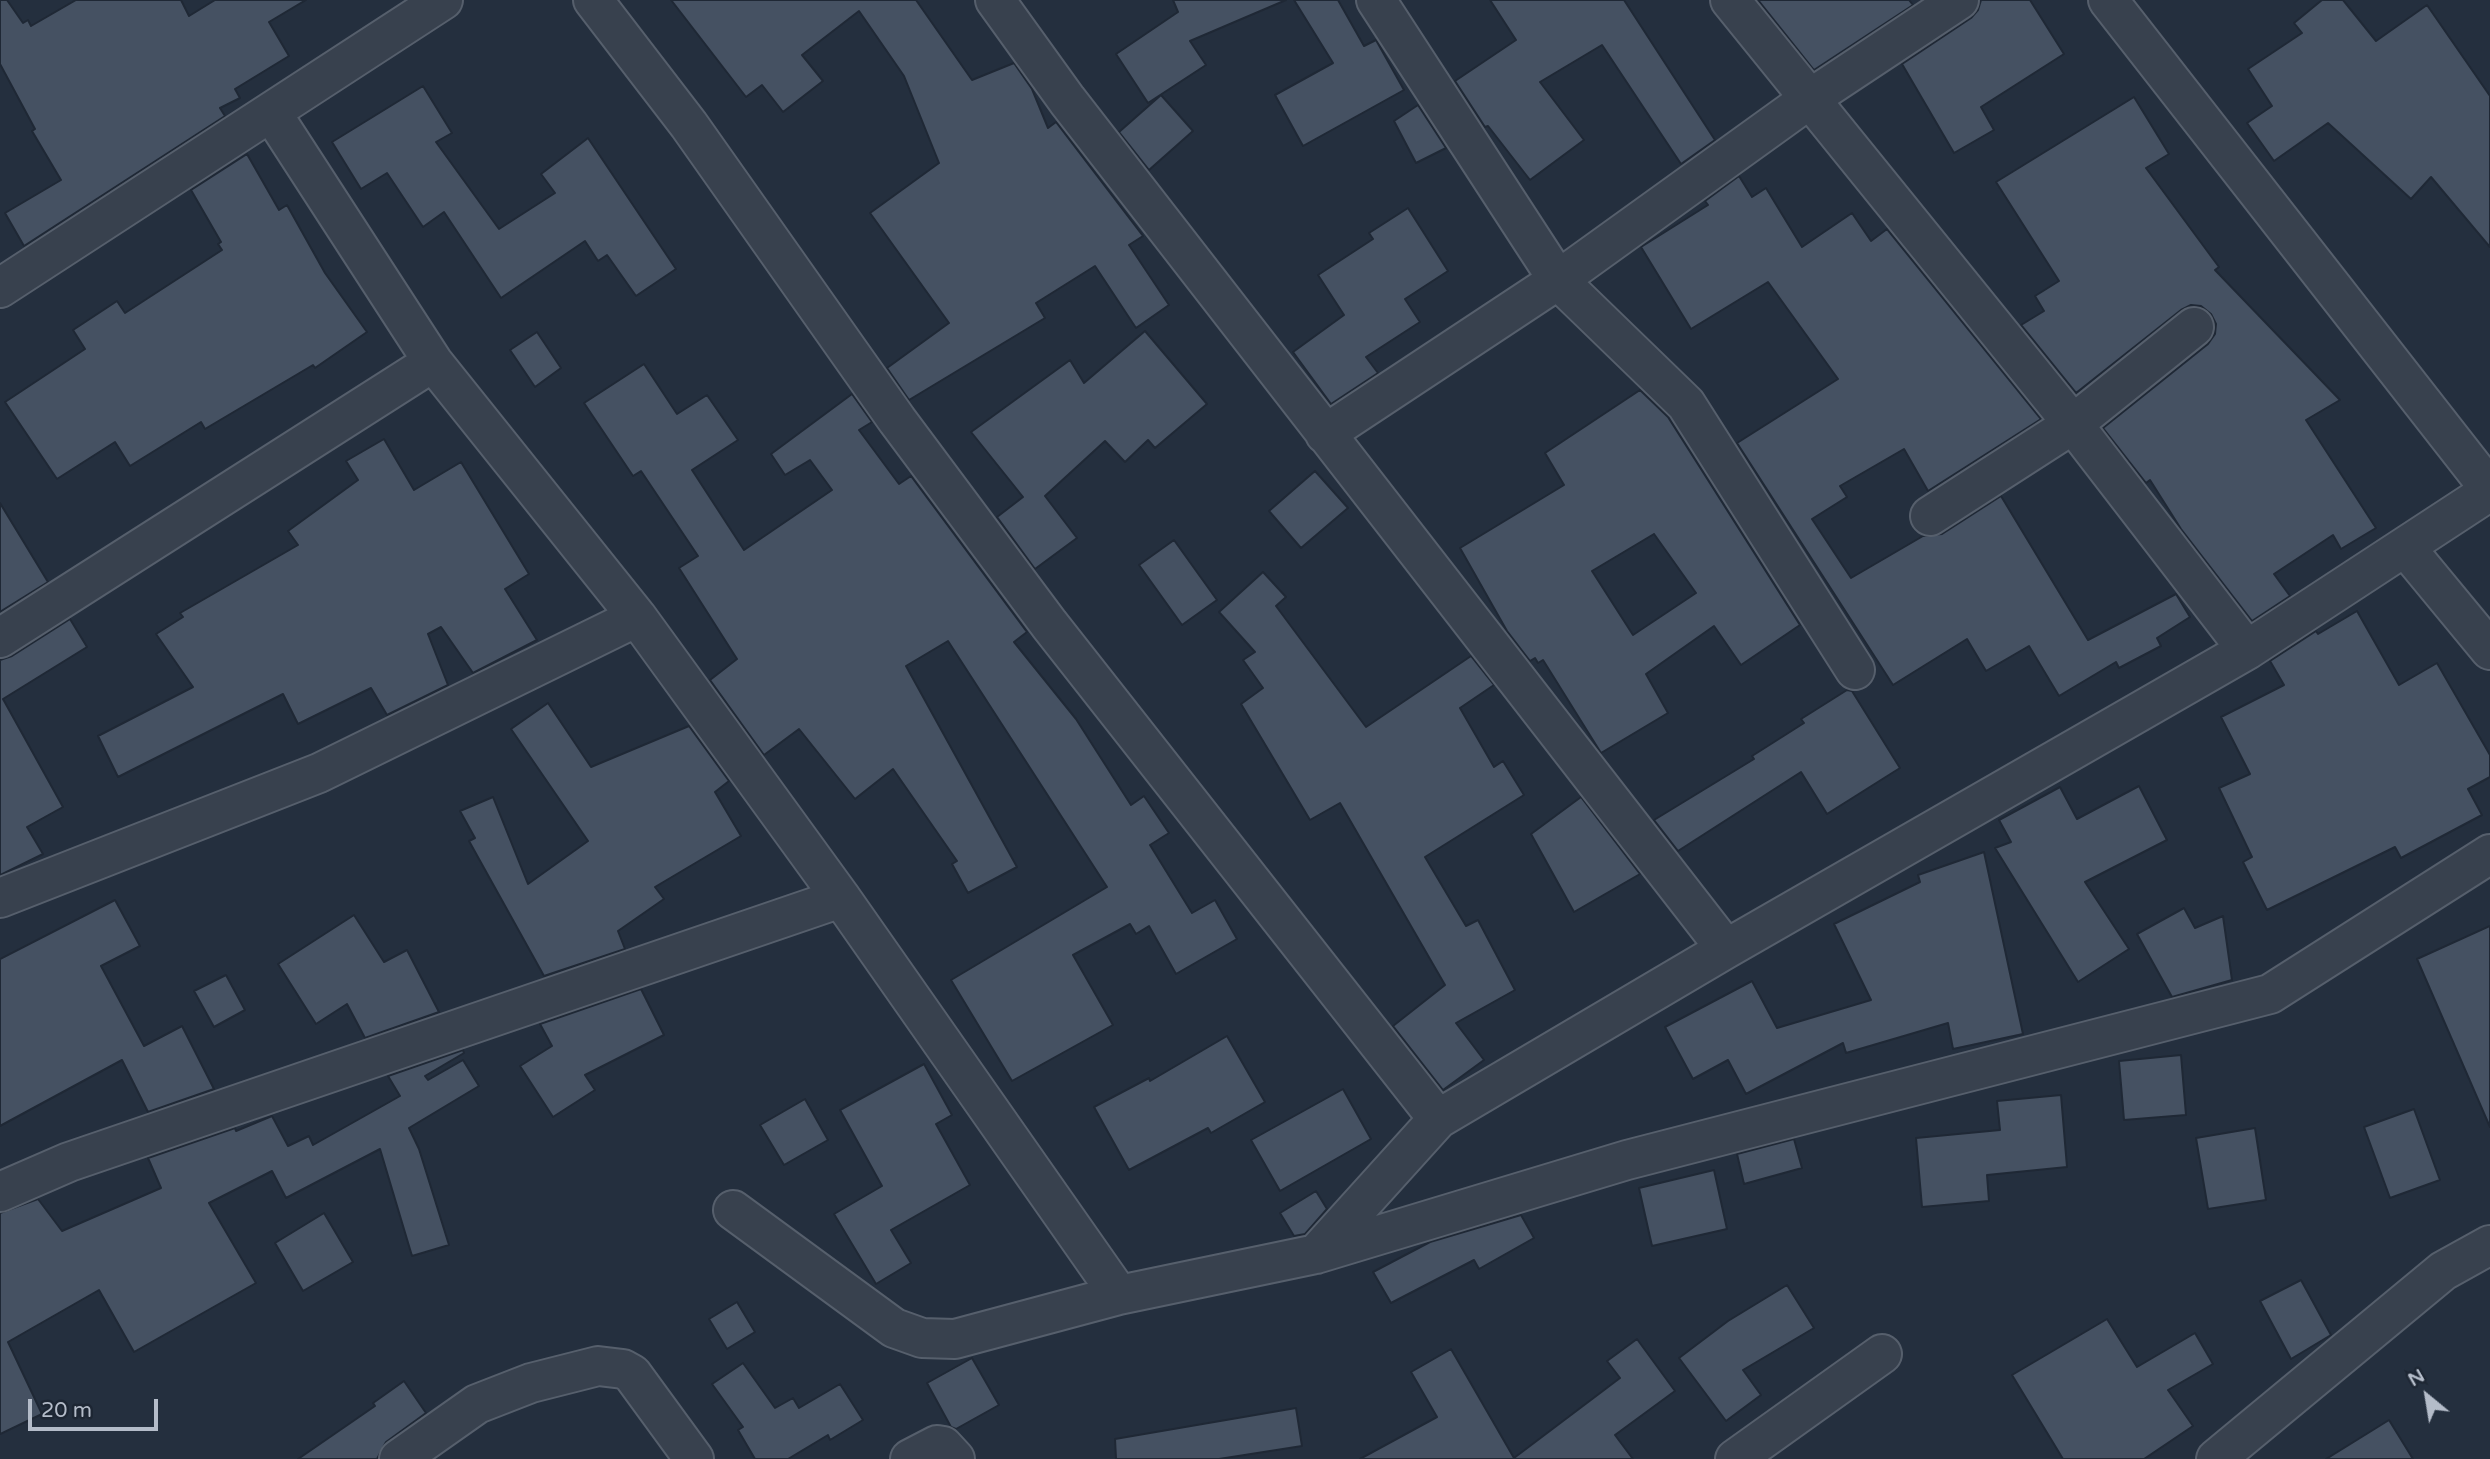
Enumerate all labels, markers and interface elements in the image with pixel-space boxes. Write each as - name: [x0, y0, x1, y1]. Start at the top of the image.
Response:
- north arrow: [2392, 1361, 2462, 1431]
- text: N: [2404, 1364, 2429, 1391]
- scale bar: [32, 1386, 161, 1430]
- text: 20 m: [41, 1398, 92, 1423]

